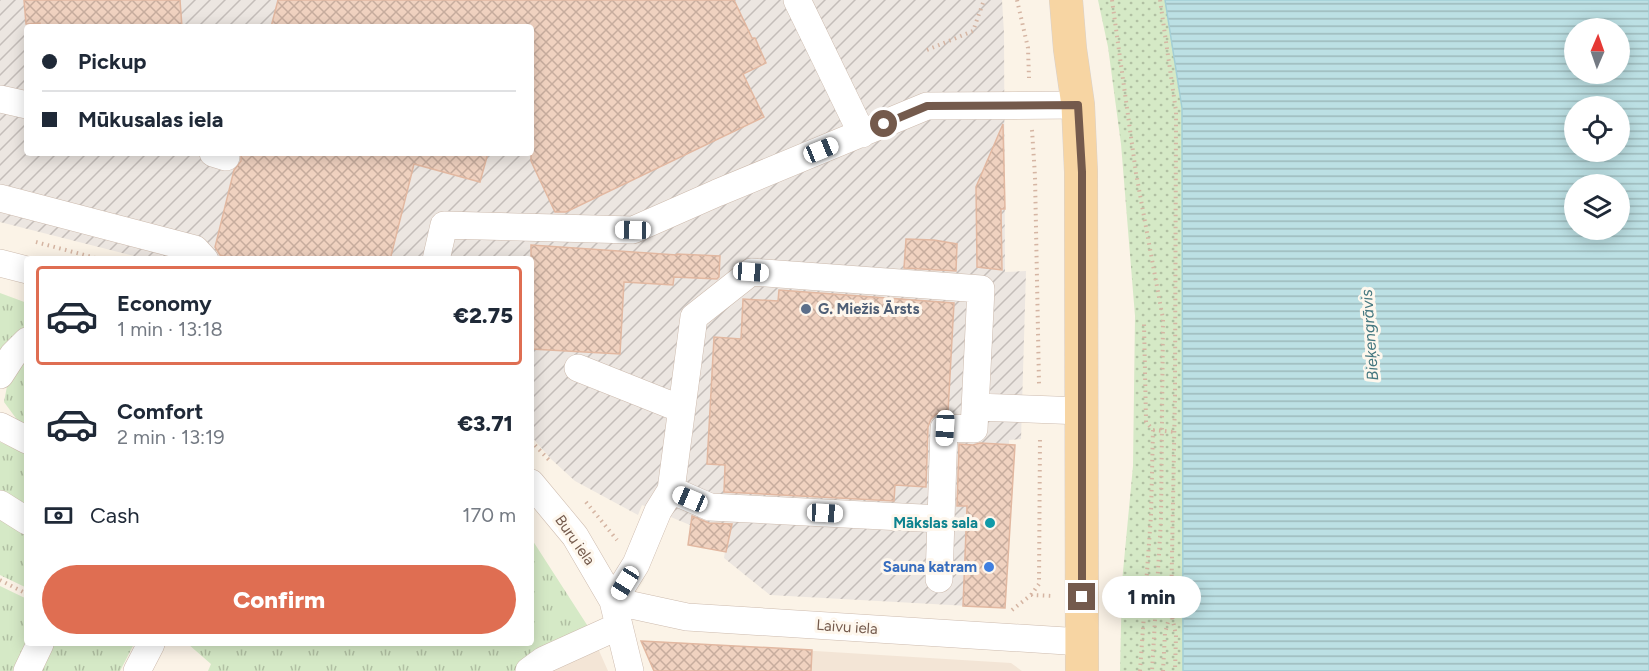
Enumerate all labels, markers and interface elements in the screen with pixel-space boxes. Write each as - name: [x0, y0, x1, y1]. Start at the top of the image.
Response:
- north arrow: [1564, 18, 1630, 84]
- map controls: [1564, 18, 1630, 240]
- text: Pickup: [78, 48, 147, 75]
- button: locate: [1564, 96, 1630, 162]
- text: Mūkusalas iela: [78, 106, 223, 133]
- route start: [870, 110, 897, 137]
- car: [801, 135, 841, 165]
- button: layers: [1564, 174, 1630, 240]
- car: [615, 221, 651, 239]
- car: [732, 262, 770, 282]
- water label: Bieķengrāvis: [1357, 288, 1382, 381]
- icon: car: [45, 289, 99, 343]
- text: Economy: [117, 290, 212, 317]
- place label: G. Miežis Ārsts: [818, 300, 920, 318]
- text: €2.75: [453, 302, 513, 329]
- marker: G. Miežis Ārsts: [799, 302, 813, 316]
- text: 1 min · 13:18: [117, 317, 223, 341]
- icon: car: [45, 397, 99, 451]
- text: Comfort: [117, 398, 203, 425]
- text: €3.71: [457, 410, 513, 437]
- car: [935, 410, 955, 446]
- text: 2 min · 13:19: [117, 425, 225, 449]
- car: [670, 484, 710, 514]
- icon: cash: [42, 499, 75, 532]
- text: Cash: [90, 502, 140, 529]
- text: 170 m: [462, 503, 516, 527]
- car: [807, 503, 843, 523]
- street label: Buru iela: [551, 511, 599, 569]
- place label: Mākslas sala: [893, 514, 978, 532]
- marker: Mākslas sala: [983, 516, 997, 530]
- place label: Sauna katram: [883, 558, 977, 576]
- marker: Sauna katram: [982, 560, 996, 574]
- car: [608, 563, 642, 603]
- button: Confirm: [42, 565, 516, 634]
- callout: 1 min: [1103, 576, 1202, 618]
- route end: [1068, 583, 1095, 610]
- text: 1 min: [1128, 585, 1175, 609]
- street label: Laivu iela: [816, 616, 878, 638]

